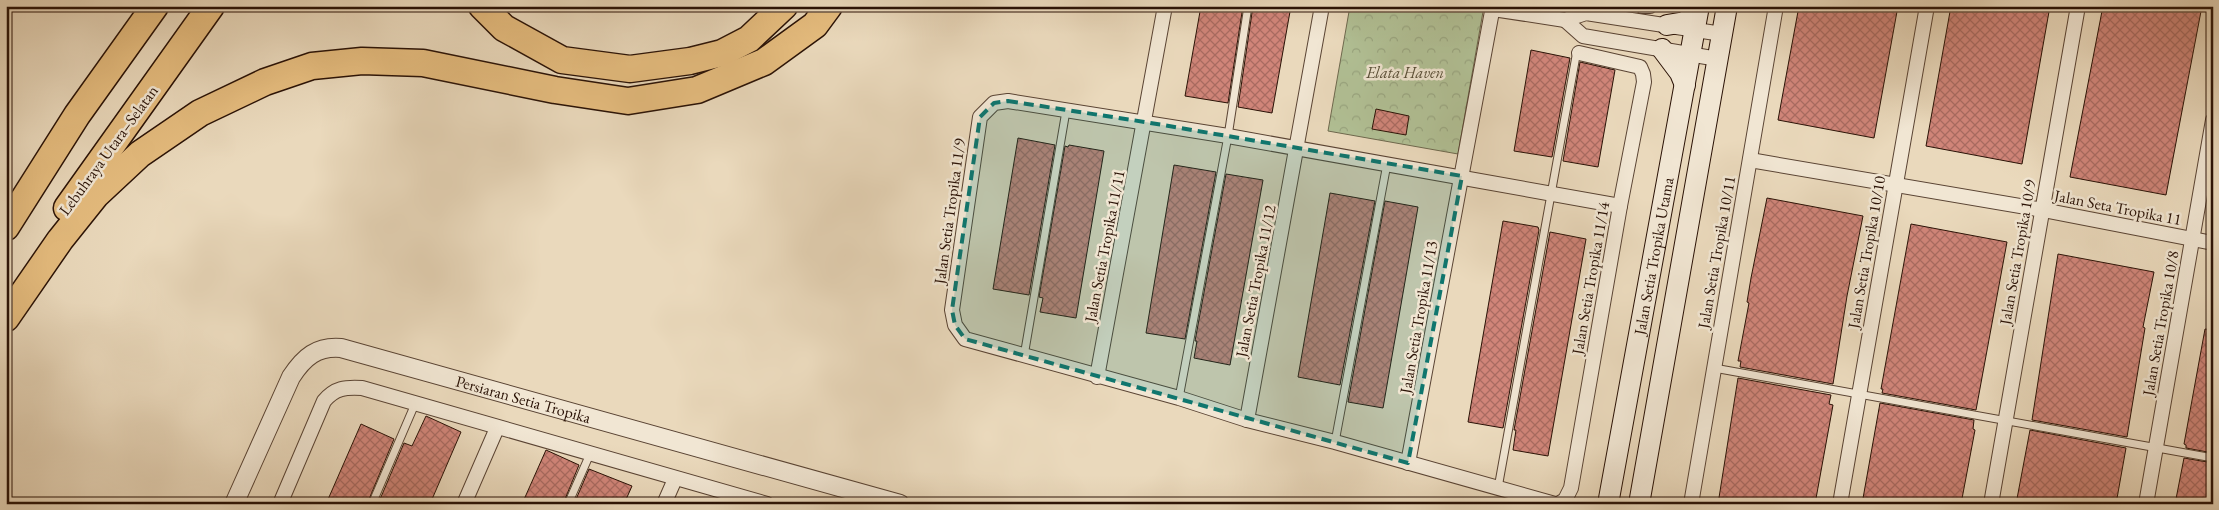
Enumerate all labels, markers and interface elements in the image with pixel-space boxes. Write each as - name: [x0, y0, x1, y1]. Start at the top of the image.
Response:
- park label: Elata Haven: [1365, 62, 1444, 83]
- street label: Lebuhraya Utara–Selatan: [54, 81, 163, 220]
- street label: Jalan Setia Tropika 11/9: [929, 136, 970, 287]
- street label: Jalan Setia Tropika 11/11: [1079, 168, 1130, 326]
- street label: Jalan Setia Tropika 10/11: [1692, 174, 1740, 332]
- street label: Jalan Setia Tropika 10/10: [1842, 174, 1890, 332]
- street label: Jalan Setia Tropika Utama: [1629, 175, 1679, 339]
- street label: Jalan Setia Tropika 10/9: [1994, 178, 2041, 328]
- street label: Jalan Seta Tropika 11: [2051, 184, 2183, 230]
- street label: Jalan Setia Tropika 11/14: [1566, 200, 1614, 358]
- street label: Jalan Setia Tropika 11/12: [1230, 203, 1281, 361]
- street label: Jalan Setia Tropika 11/13: [1394, 239, 1442, 397]
- street label: Jalan Setia Tropika 10/8: [2137, 249, 2184, 399]
- street label: Persiaran Setia Tropika: [453, 371, 594, 428]

